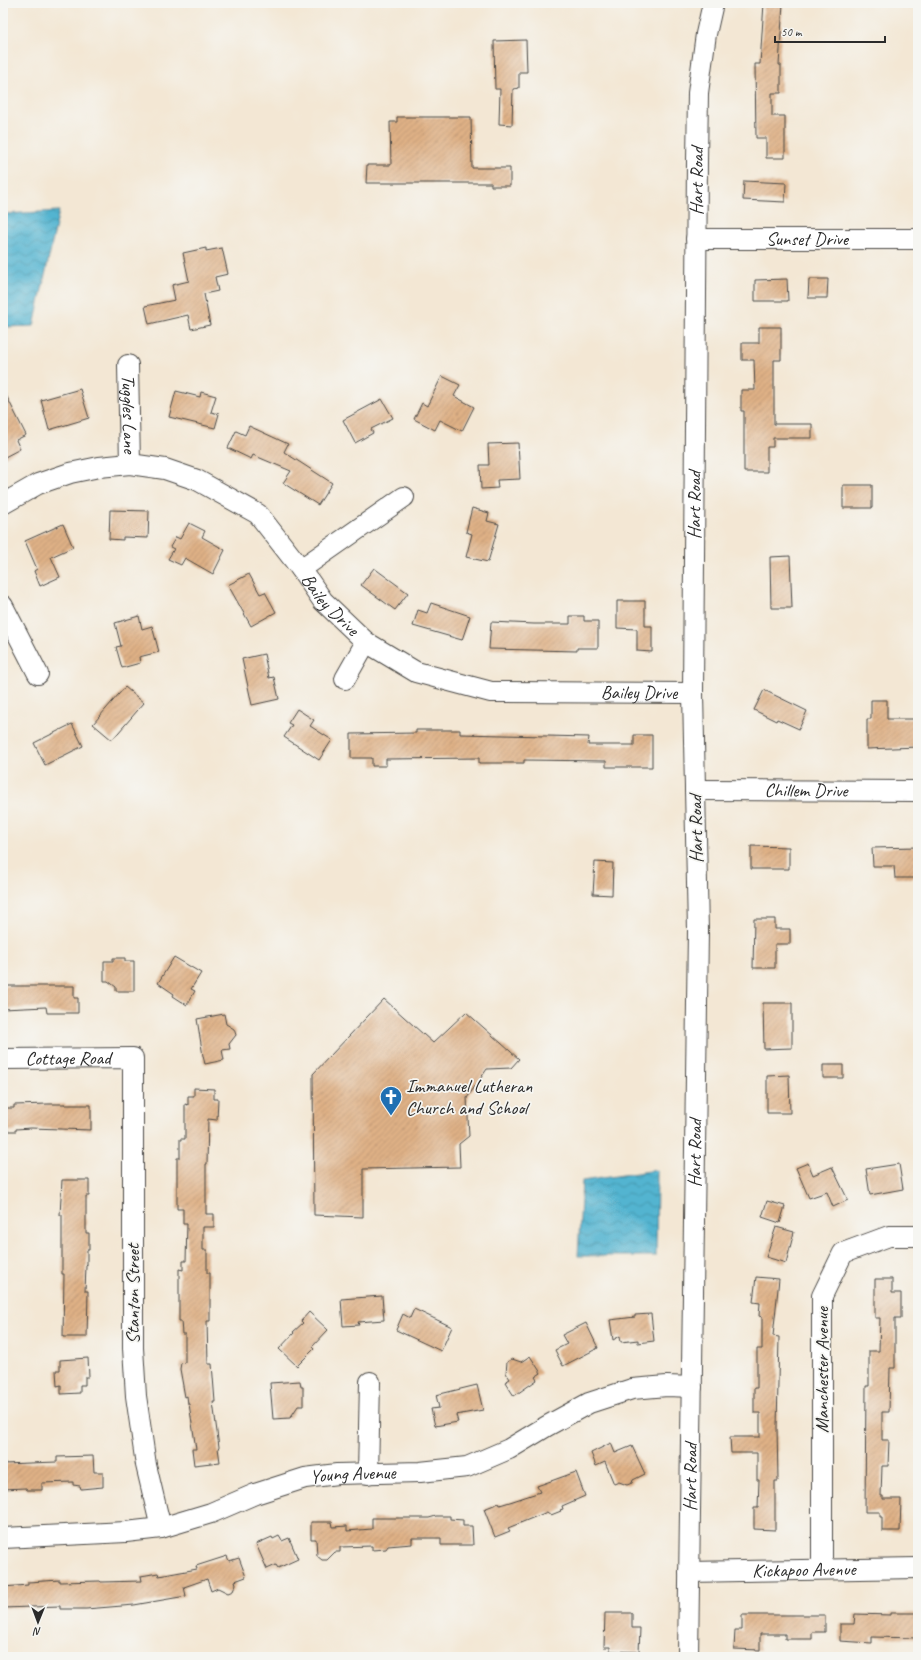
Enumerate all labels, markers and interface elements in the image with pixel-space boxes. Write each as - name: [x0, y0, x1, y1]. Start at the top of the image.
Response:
- scale bar: [775, 18, 885, 44]
- text: 50 m: [781, 24, 803, 40]
- street label: Hart Road: [685, 144, 709, 215]
- street label: Sunset Drive: [766, 227, 850, 251]
- street label: Tuggles Lane: [116, 374, 142, 455]
- street label: Hart Road: [682, 468, 707, 539]
- street label: Bailey Drive: [296, 569, 366, 642]
- street label: Bailey Drive: [601, 681, 679, 705]
- street label: Chillem Drive: [764, 778, 849, 803]
- street label: Hart Road: [683, 792, 709, 863]
- street label: Cottage Road: [25, 1046, 114, 1071]
- place label: Immanuel Lutheran Church and School: [406, 1074, 533, 1120]
- church icon: Immanuel Lutheran Church and School: [378, 1084, 404, 1117]
- street label: Hart Road: [682, 1116, 707, 1187]
- street label: Stanton Street: [121, 1242, 145, 1344]
- street label: Manchester Avenue: [810, 1305, 834, 1433]
- street label: Hart Road: [678, 1440, 703, 1511]
- street label: Young Avenue: [309, 1461, 398, 1489]
- street label: Kickapoo Avenue: [752, 1557, 858, 1583]
- north arrow: [18, 1602, 58, 1642]
- text: N: [32, 1625, 41, 1639]

